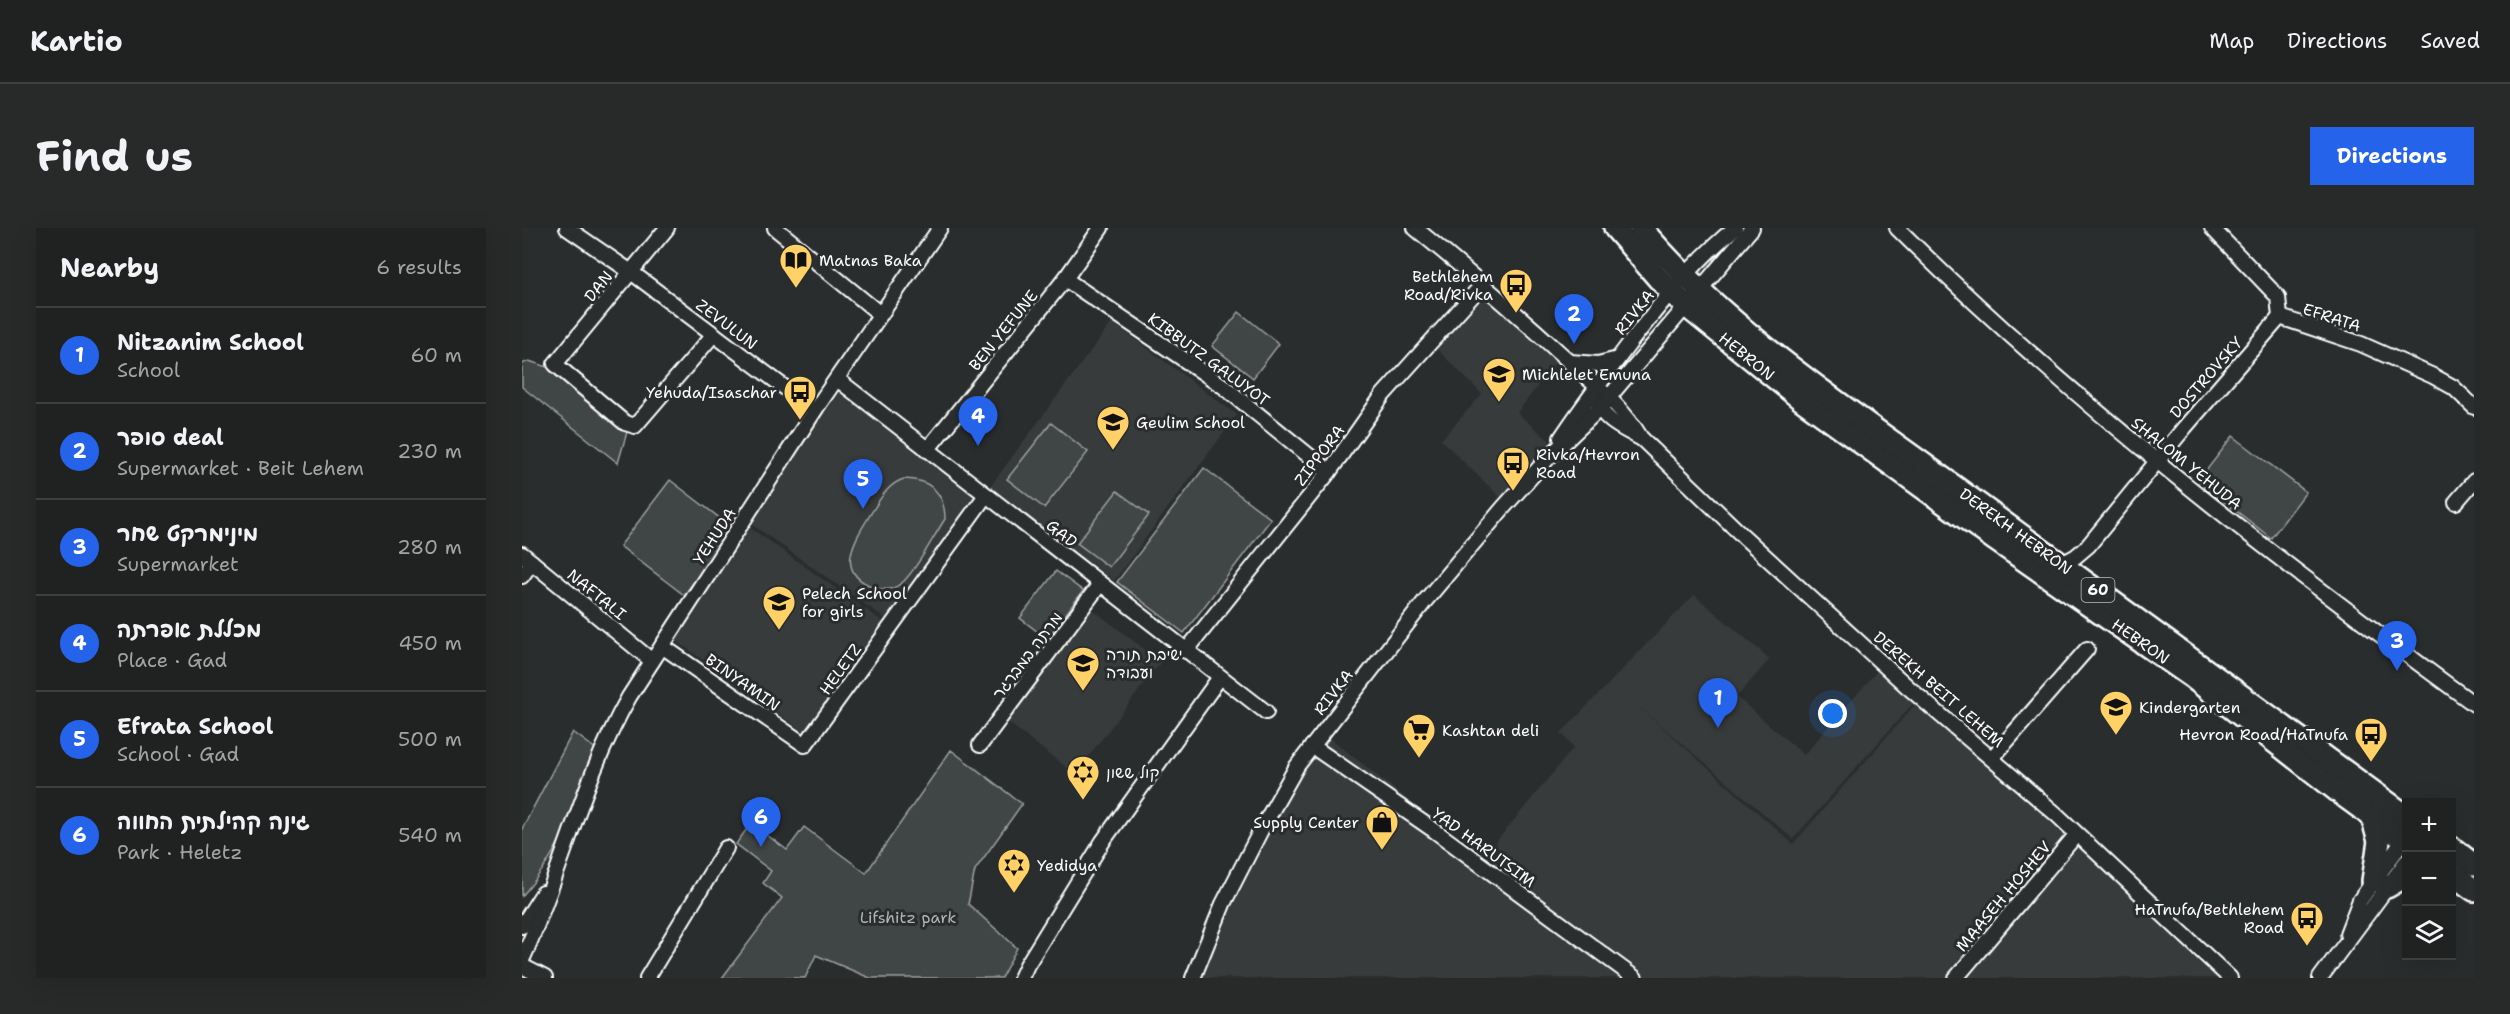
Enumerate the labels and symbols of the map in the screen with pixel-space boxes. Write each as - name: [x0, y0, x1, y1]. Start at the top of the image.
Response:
- library icon: Matnas Baka: [778, 242, 814, 289]
- place label: Matnas Baka: [819, 250, 922, 271]
- street label: DAN: [579, 266, 617, 306]
- place label: Bethlehem Road/Rivka: [1404, 266, 1493, 305]
- bus stop icon: Bethlehem Road/Rivka: [1498, 267, 1534, 314]
- street label: RIVKA: [1610, 285, 1659, 339]
- street label: BEN YEFUNE: [964, 286, 1042, 375]
- street label: ZEVULUN: [692, 294, 762, 354]
- pin: 2: [1554, 294, 1594, 344]
- street label: EFRATA: [2300, 298, 2363, 337]
- street label: KIBBUTZ GALUYOT: [1144, 308, 1274, 411]
- street label: HEBRON: [1714, 327, 1779, 385]
- street label: DOSTROVSKY: [2165, 332, 2248, 422]
- school or university icon: Michlelet Emuna: [1481, 356, 1517, 403]
- place label: Michlelet Emuna: [1522, 364, 1651, 385]
- bus stop icon: Yehuda/Isaschar: [782, 374, 818, 421]
- place label: Yehuda/Isaschar: [646, 382, 777, 403]
- pin: 4: [958, 396, 998, 446]
- school or university icon: Geulim School: [1095, 404, 1131, 451]
- place label: Geulim School: [1136, 412, 1245, 433]
- street label: SHALOM YEHUDA: [2127, 412, 2246, 514]
- street label: ZIPPORA: [1290, 421, 1349, 490]
- place label: Rivka/Hevron Road: [1536, 444, 1640, 483]
- bus stop icon: Rivka/Hevron Road: [1495, 445, 1531, 492]
- pin: 5: [844, 460, 882, 509]
- street label: DEREKH HEBRON: [1955, 483, 2076, 579]
- street label: YEHUDA: [688, 504, 741, 569]
- street label: GAD: [1042, 515, 1082, 552]
- street label: NAFTALI: [563, 564, 631, 625]
- road number: 60: [2082, 578, 2114, 602]
- place label: Pelech School for girls: [802, 583, 907, 622]
- school or university icon: Pelech School for girls: [761, 584, 797, 631]
- street label: מרתה במברגר: [988, 607, 1067, 703]
- street label: HEBRON: [2108, 614, 2174, 669]
- pin: 3: [2378, 622, 2416, 671]
- street label: DEREKH BEIT LEHEM: [1869, 627, 2008, 752]
- street label: HELETZ: [815, 639, 866, 699]
- place label: ישיבת תורה ועבודה: [1106, 644, 1183, 683]
- school or university icon: ישיבת תורה ועבודה: [1065, 645, 1101, 692]
- street label: BINYAMIN: [701, 649, 784, 716]
- street label: RIVKA: [1309, 665, 1358, 719]
- pin: 1: [1698, 678, 1738, 728]
- school or university icon: Kindergarten: [2098, 689, 2134, 736]
- place label: Kindergarten: [2139, 697, 2241, 718]
- your location: [1818, 699, 1847, 728]
- supermarket icon: Kashtan deli: [1401, 712, 1437, 759]
- bus stop icon: Hevron Road/HaTnufa: [2353, 716, 2389, 763]
- place label: Kashtan deli: [1442, 720, 1539, 741]
- place label: Hevron Road/HaTnufa: [2179, 724, 2348, 745]
- synagogue icon: קול ששון: [1065, 754, 1101, 801]
- place label: קול ששון: [1106, 762, 1159, 783]
- pin: 6: [742, 798, 780, 847]
- street label: YAD HARUTSIM: [1428, 803, 1540, 892]
- shop icon: Supply Center: [1364, 804, 1400, 851]
- place label: Supply Center: [1253, 812, 1359, 833]
- street label: MAASEH HOSHEV: [1951, 837, 2056, 956]
- synagogue icon: Yedidya: [996, 847, 1032, 894]
- place label: Yedidya: [1037, 855, 1097, 876]
- place label: HaTnufa/Bethlehem Road: [2134, 899, 2284, 938]
- bus stop icon: HaTnufa/Bethlehem Road: [2289, 900, 2325, 947]
- park label: Lifshitz park: [860, 907, 956, 928]

